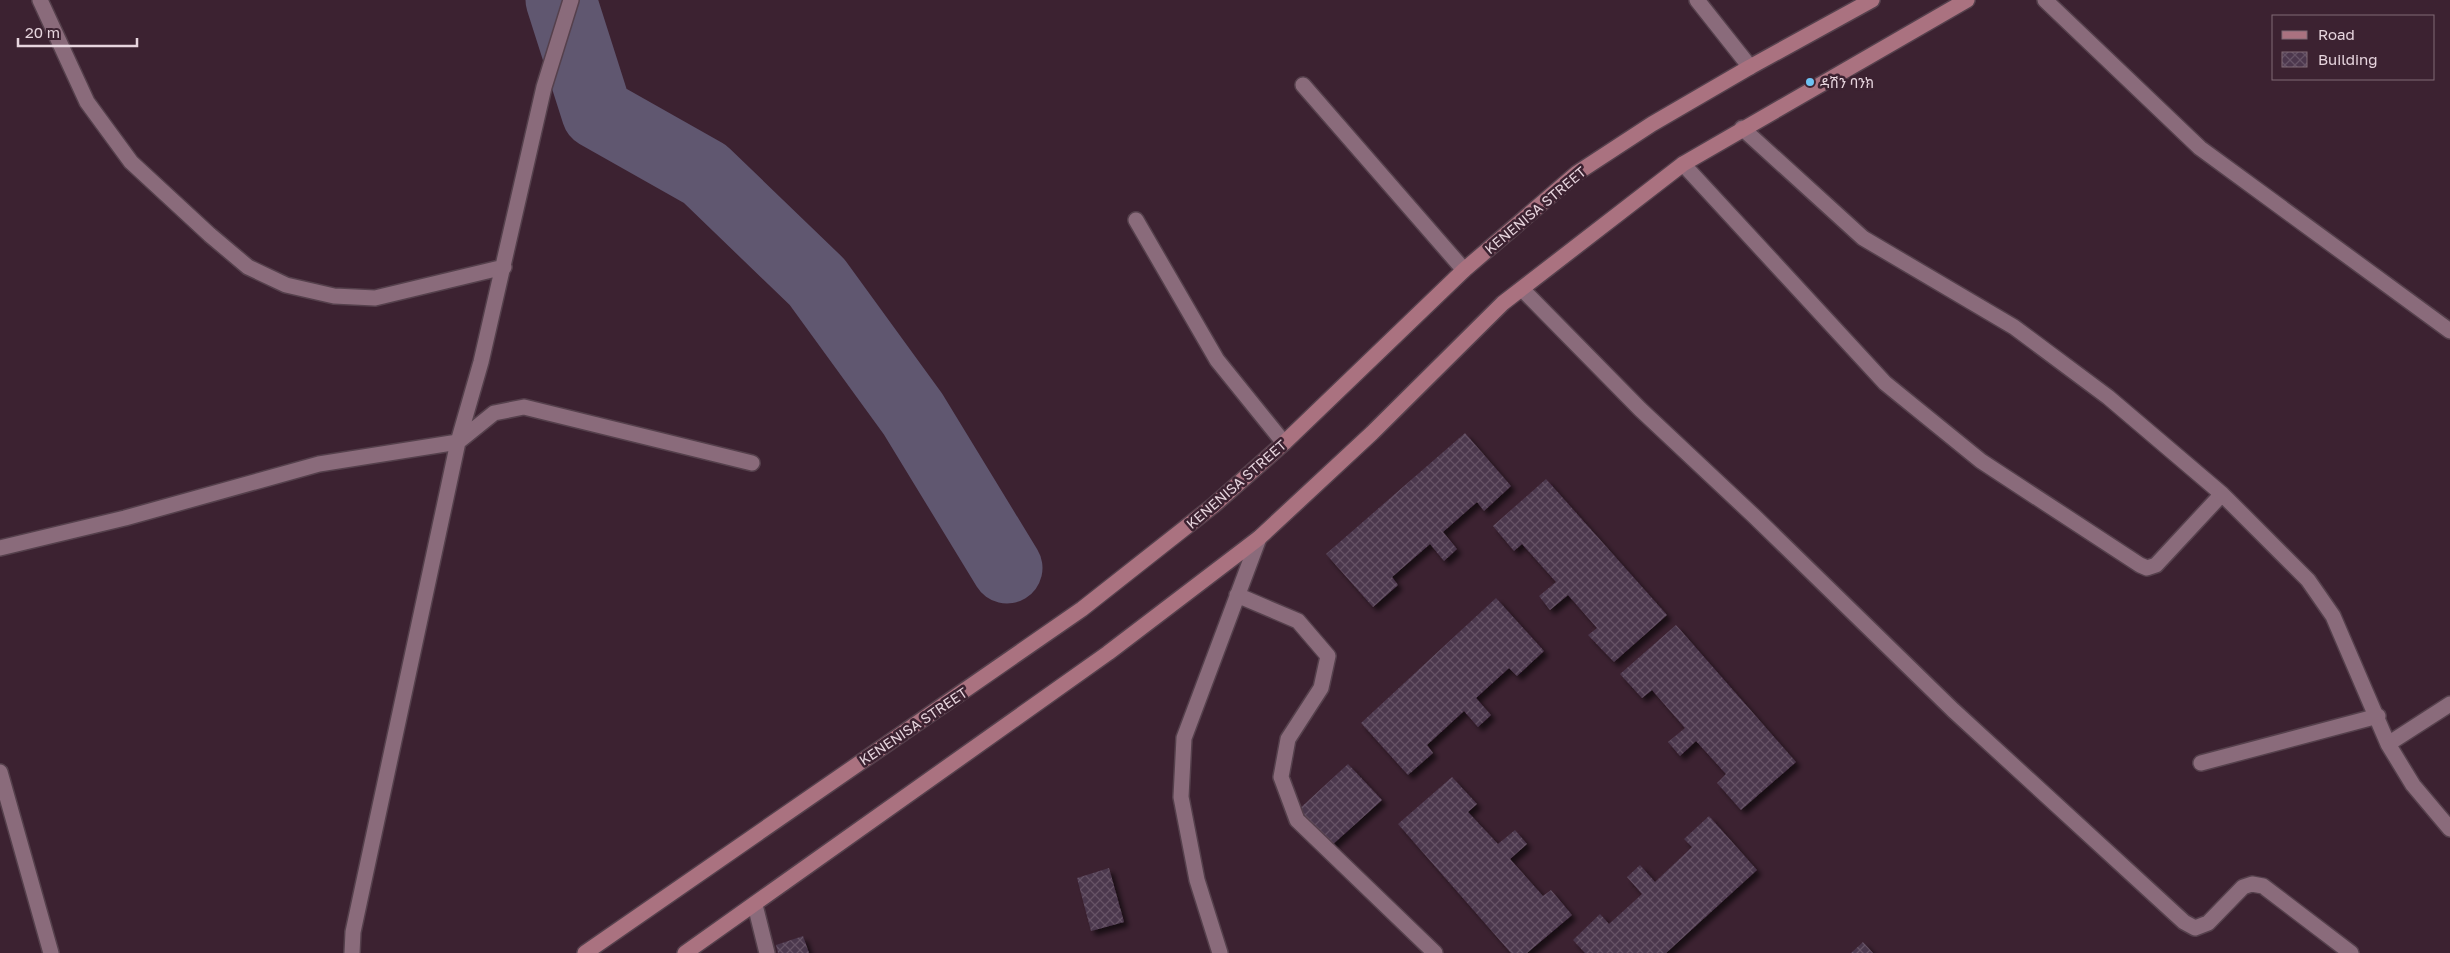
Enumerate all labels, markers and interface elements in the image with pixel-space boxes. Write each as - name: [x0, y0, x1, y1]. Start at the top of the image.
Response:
- scale bar: [18, 15, 136, 47]
- legend: [2272, 15, 2435, 80]
- text: 20 m: [25, 23, 60, 41]
- text: Road: [2318, 25, 2355, 43]
- text: Building: [2318, 50, 2378, 68]
- place label: ዳሽን ባንክ: [1820, 74, 1874, 91]
- marker: ዳሽን ባንክ: [1804, 76, 1816, 88]
- street label: KENENISA STREET: [1481, 162, 1589, 257]
- street label: KENENISA STREET: [1182, 436, 1290, 532]
- street label: KENENISA STREET: [856, 683, 971, 769]

